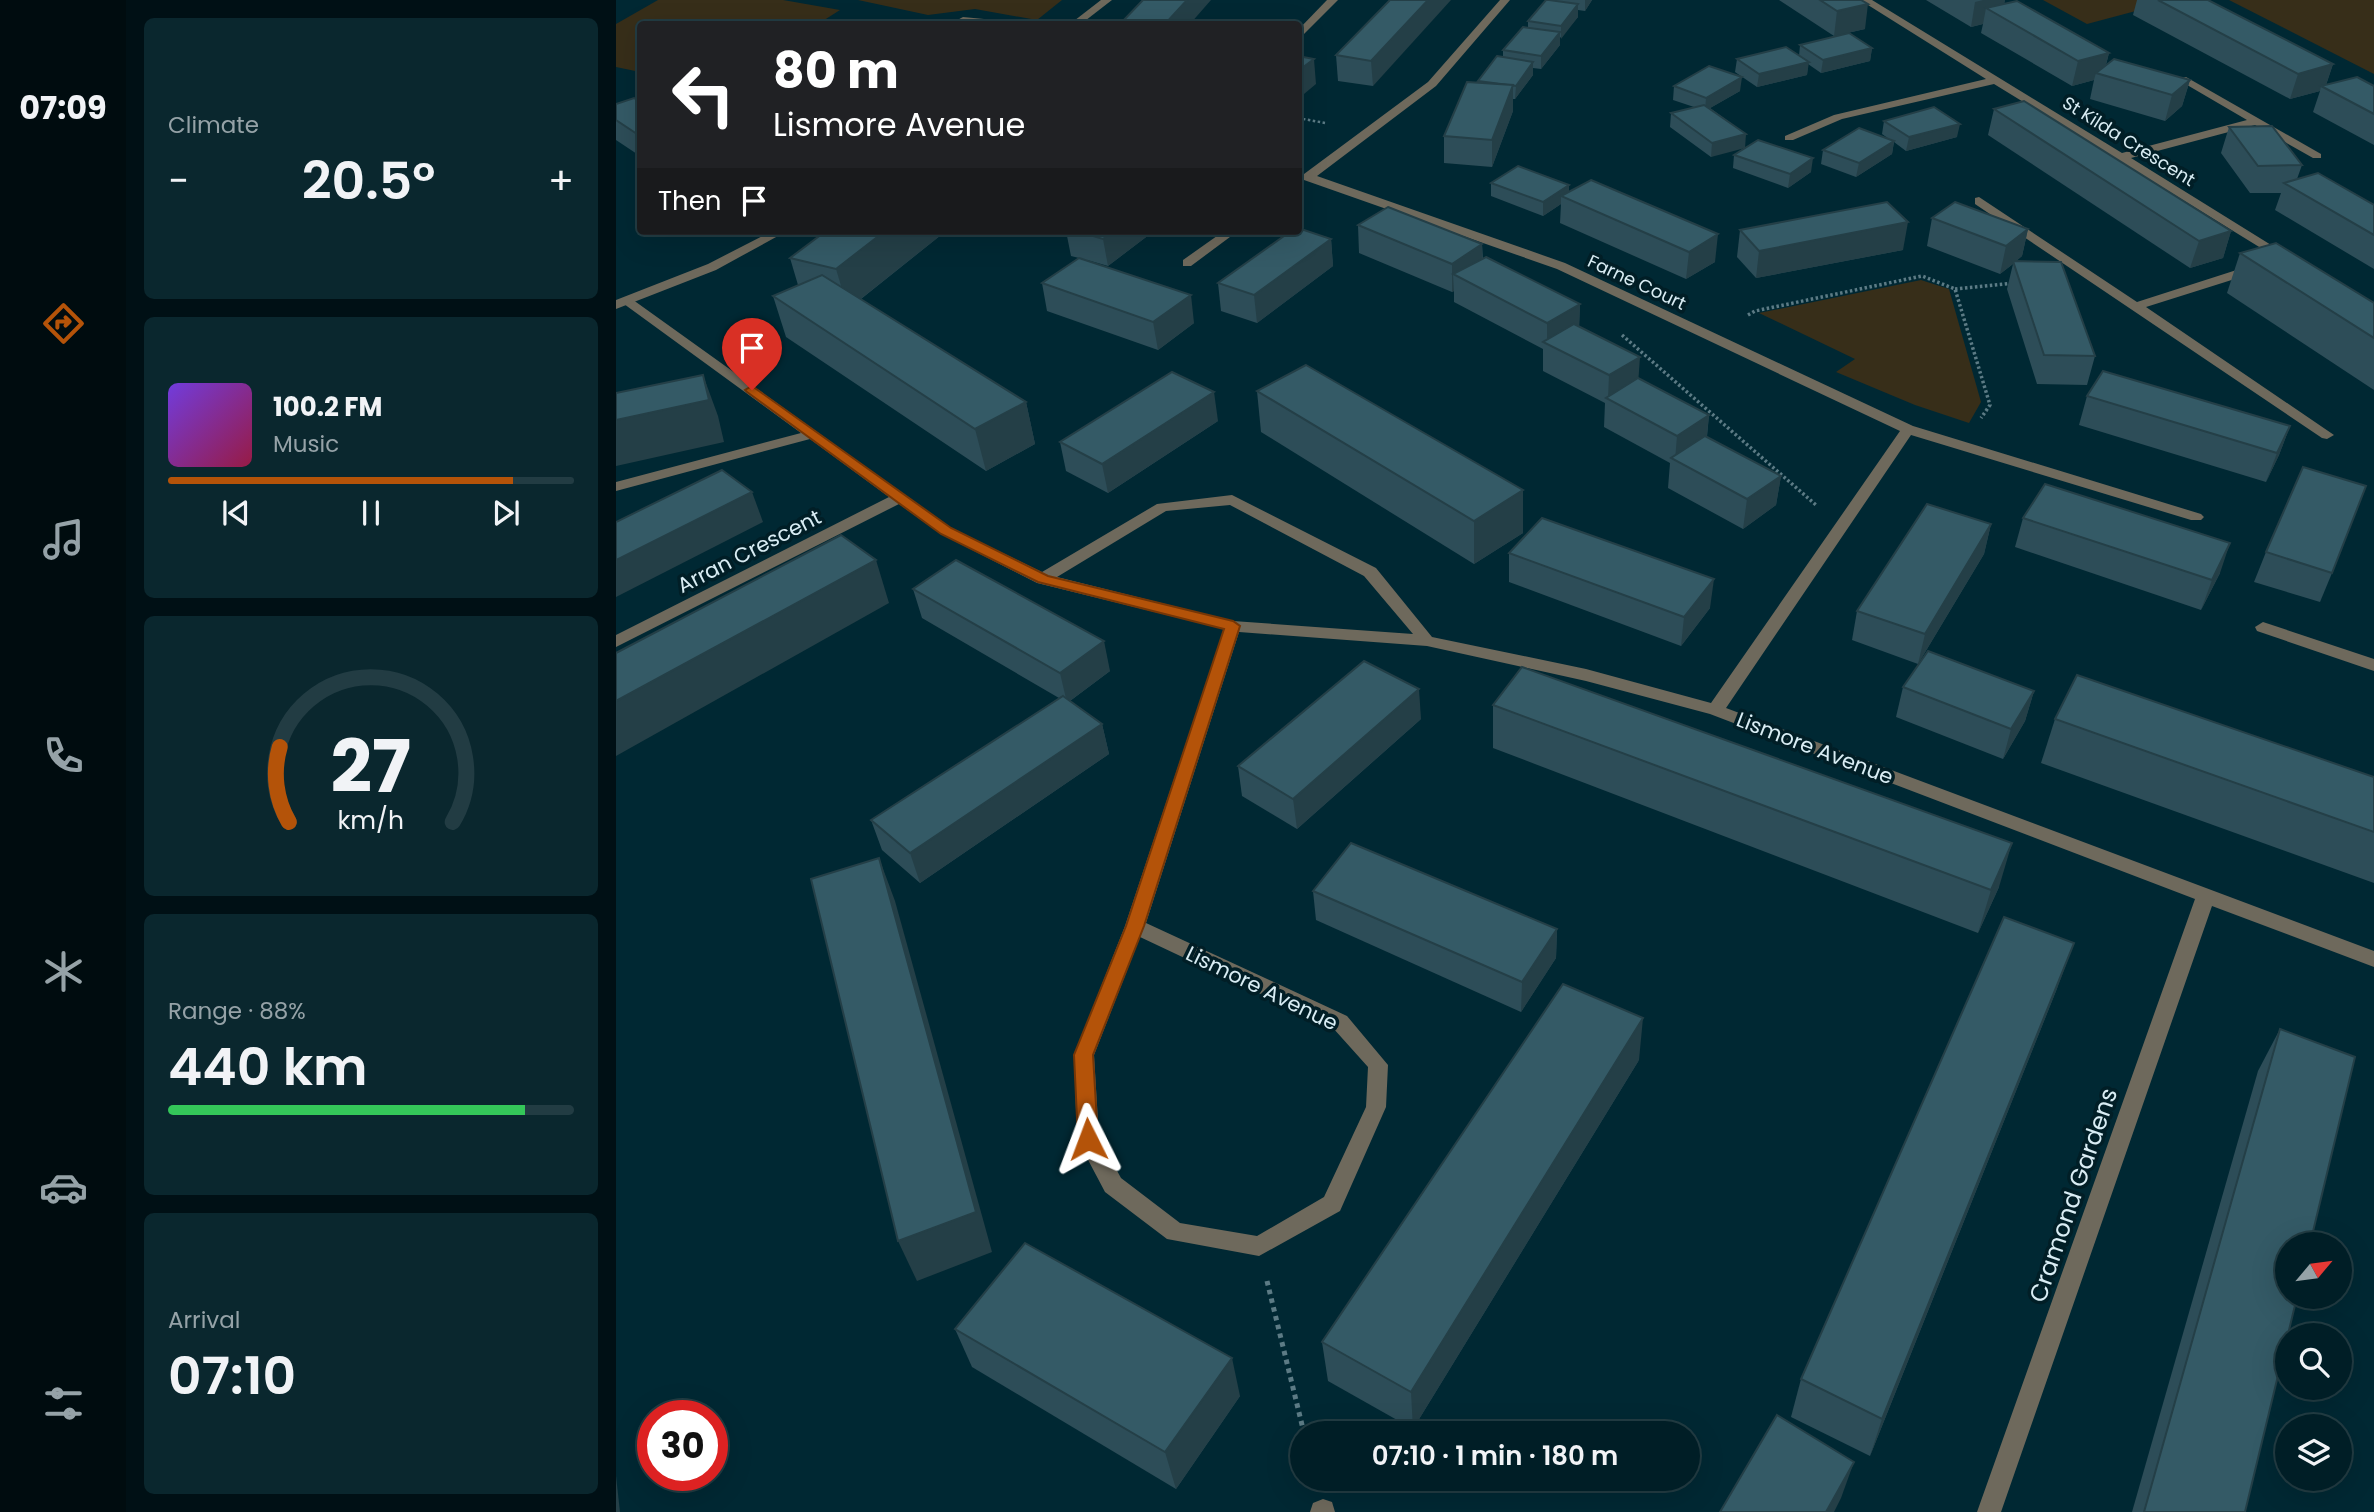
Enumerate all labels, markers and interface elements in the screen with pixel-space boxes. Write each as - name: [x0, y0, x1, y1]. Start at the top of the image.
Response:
- text: 80 m: [773, 37, 899, 105]
- icon: left: [658, 49, 749, 140]
- text: 07:09: [19, 85, 107, 130]
- street label: St Kilda Crescent: [2058, 90, 2200, 192]
- text: Lismore Avenue: [773, 102, 1025, 147]
- text: Climate: [168, 109, 259, 141]
- text: 20.5°: [302, 144, 435, 217]
- text: −: [168, 154, 189, 207]
- text: +: [548, 154, 574, 207]
- icon: arrive: [735, 182, 773, 220]
- text: Then: [658, 183, 721, 219]
- street label: Farne Court: [1584, 248, 1690, 316]
- icon: directions: [39, 299, 88, 348]
- pin: [722, 318, 782, 390]
- icon: arrive: [733, 329, 771, 367]
- text: 100.2 FM: [273, 389, 382, 425]
- text: Music: [273, 428, 339, 460]
- icon: previous: [217, 494, 255, 532]
- icon: pause: [352, 494, 390, 532]
- icon: next: [487, 494, 525, 532]
- street label: Arran Crescent: [672, 502, 826, 600]
- icon: music: [39, 515, 88, 564]
- street label: Lismore Avenue: [1733, 705, 1897, 791]
- text: 27: [331, 716, 411, 817]
- icon: phone: [39, 731, 88, 780]
- text: km/h: [338, 803, 404, 838]
- street label: Lismore Avenue: [1181, 939, 1343, 1037]
- icon: climate: [39, 947, 88, 996]
- text: Range · 88%: [168, 995, 306, 1027]
- text: 440 km: [168, 1030, 368, 1103]
- street label: Cramond Gardens: [2021, 1083, 2125, 1307]
- position arrow: [1051, 1102, 1125, 1176]
- icon: car: [39, 1163, 88, 1212]
- north arrow: [2275, 1232, 2352, 1309]
- map controls: [2275, 1232, 2352, 1491]
- text: Arrival: [168, 1304, 240, 1336]
- button: search: [2275, 1323, 2352, 1400]
- text: 07:10: [168, 1339, 296, 1412]
- icon: filters: [39, 1379, 88, 1428]
- speed limit sign: 30: [637, 1400, 728, 1491]
- button: layers: [2275, 1414, 2352, 1491]
- text: 07:10 · 1 min · 180 m: [1372, 1438, 1618, 1474]

